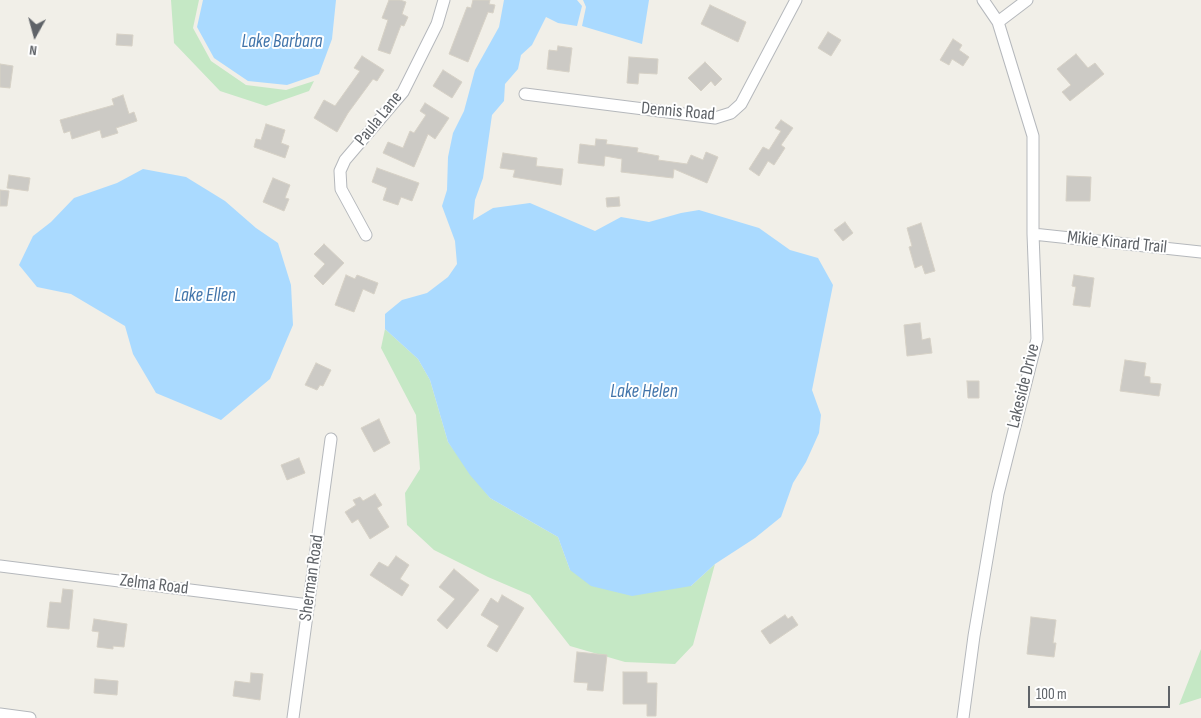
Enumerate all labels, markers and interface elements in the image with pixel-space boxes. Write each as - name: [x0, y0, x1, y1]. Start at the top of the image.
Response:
- north arrow: [10, 10, 60, 60]
- water label: Lake Barbara: [241, 31, 323, 53]
- text: N: [28, 41, 38, 59]
- street label: Paula Lane: [351, 88, 407, 150]
- street label: Dennis Road: [640, 98, 716, 126]
- street label: Mikie Kinard Trail: [1066, 227, 1168, 259]
- water label: Lake Ellen: [174, 285, 236, 307]
- street label: Lakeside Drive: [1003, 342, 1045, 430]
- water label: Lake Helen: [610, 381, 678, 403]
- street label: Sherman Road: [295, 533, 329, 623]
- street label: Zelma Road: [118, 570, 190, 600]
- scale bar: [1031, 676, 1174, 708]
- text: 100 m: [1036, 685, 1067, 704]

